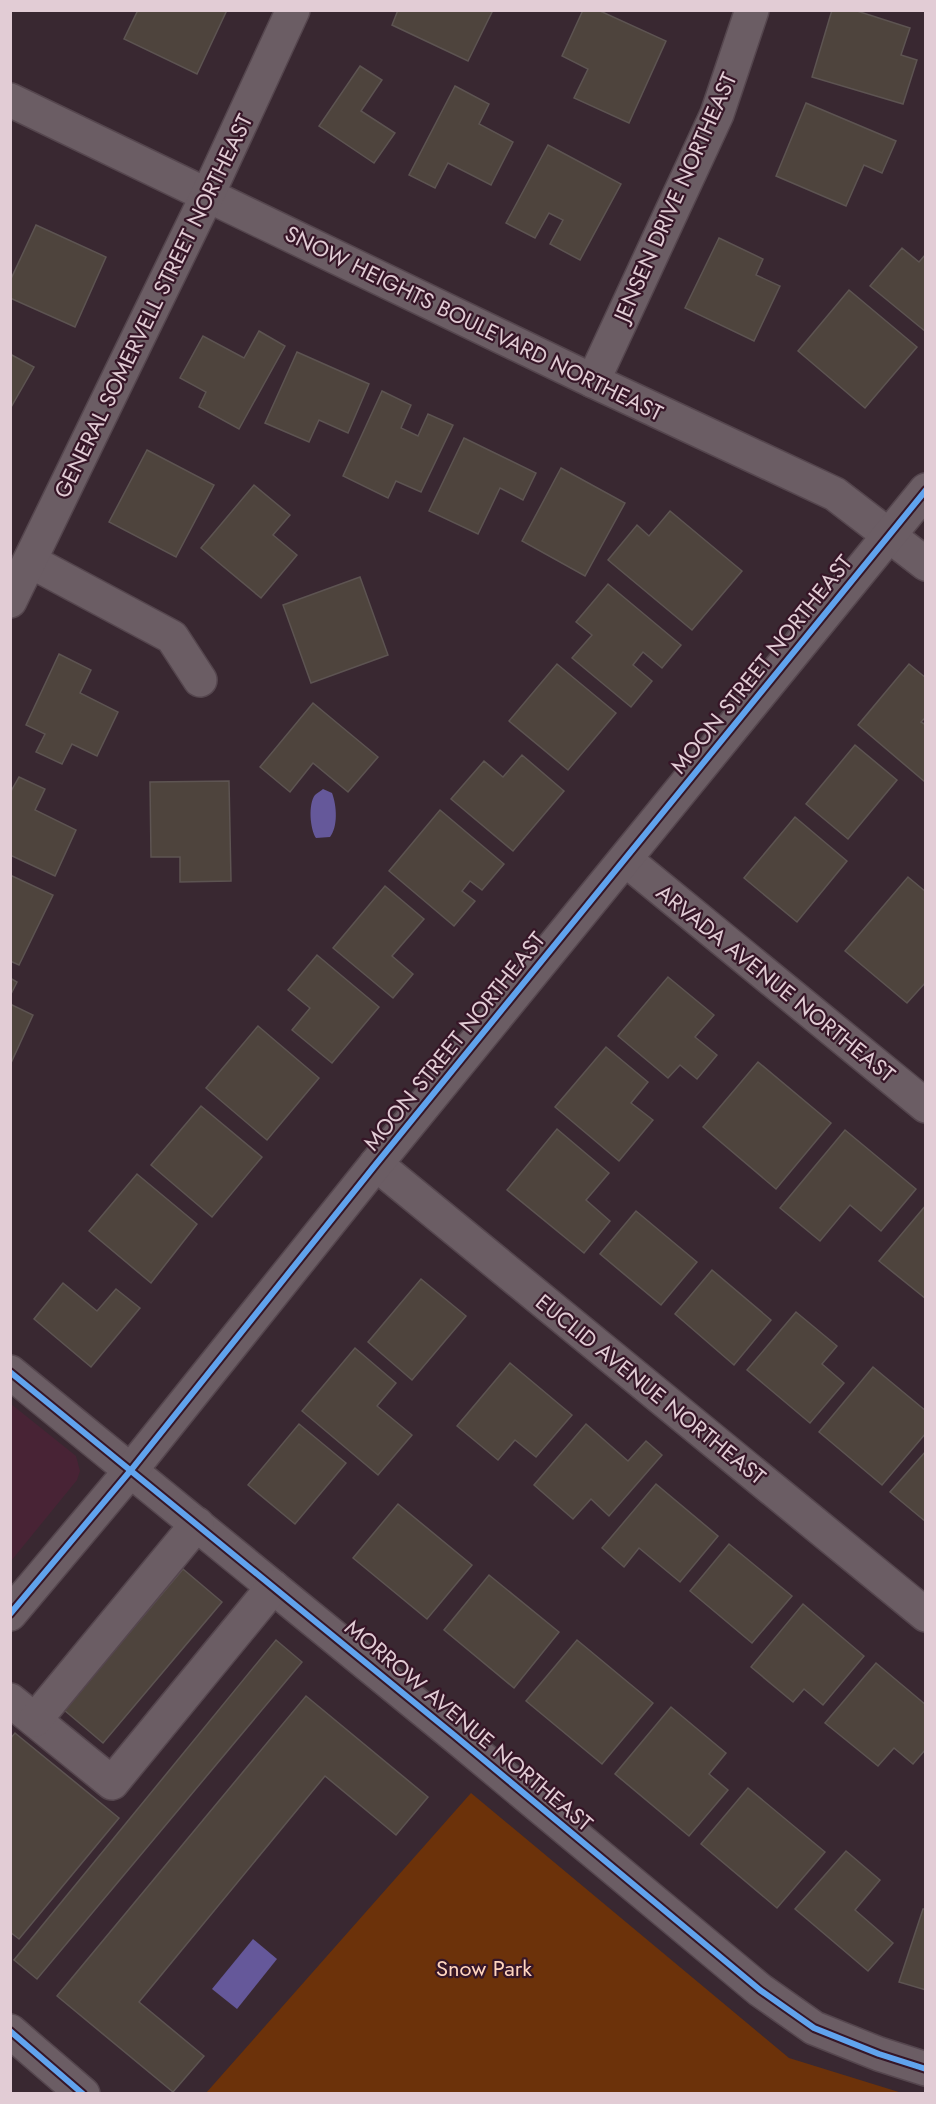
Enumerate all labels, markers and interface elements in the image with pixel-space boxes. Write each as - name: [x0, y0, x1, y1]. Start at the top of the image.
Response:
- street label: JENSEN DRIVE NORTHEAST: [604, 67, 745, 329]
- street label: GENERAL SOMERVELL STREET NORTHEAST: [46, 108, 261, 503]
- street label: SNOW HEIGHTS BOULEVARD NORTHEAST: [280, 217, 669, 429]
- street label: MOON STREET NORTHEAST: [663, 547, 860, 780]
- street label: ARVADA AVENUE NORTHEAST: [650, 876, 903, 1090]
- street label: MOON STREET NORTHEAST: [356, 924, 553, 1157]
- street label: EUCLID AVENUE NORTHEAST: [529, 1286, 774, 1492]
- street label: MORROW AVENUE NORTHEAST: [338, 1611, 601, 1839]
- park label: Snow Park: [436, 1952, 532, 1984]

